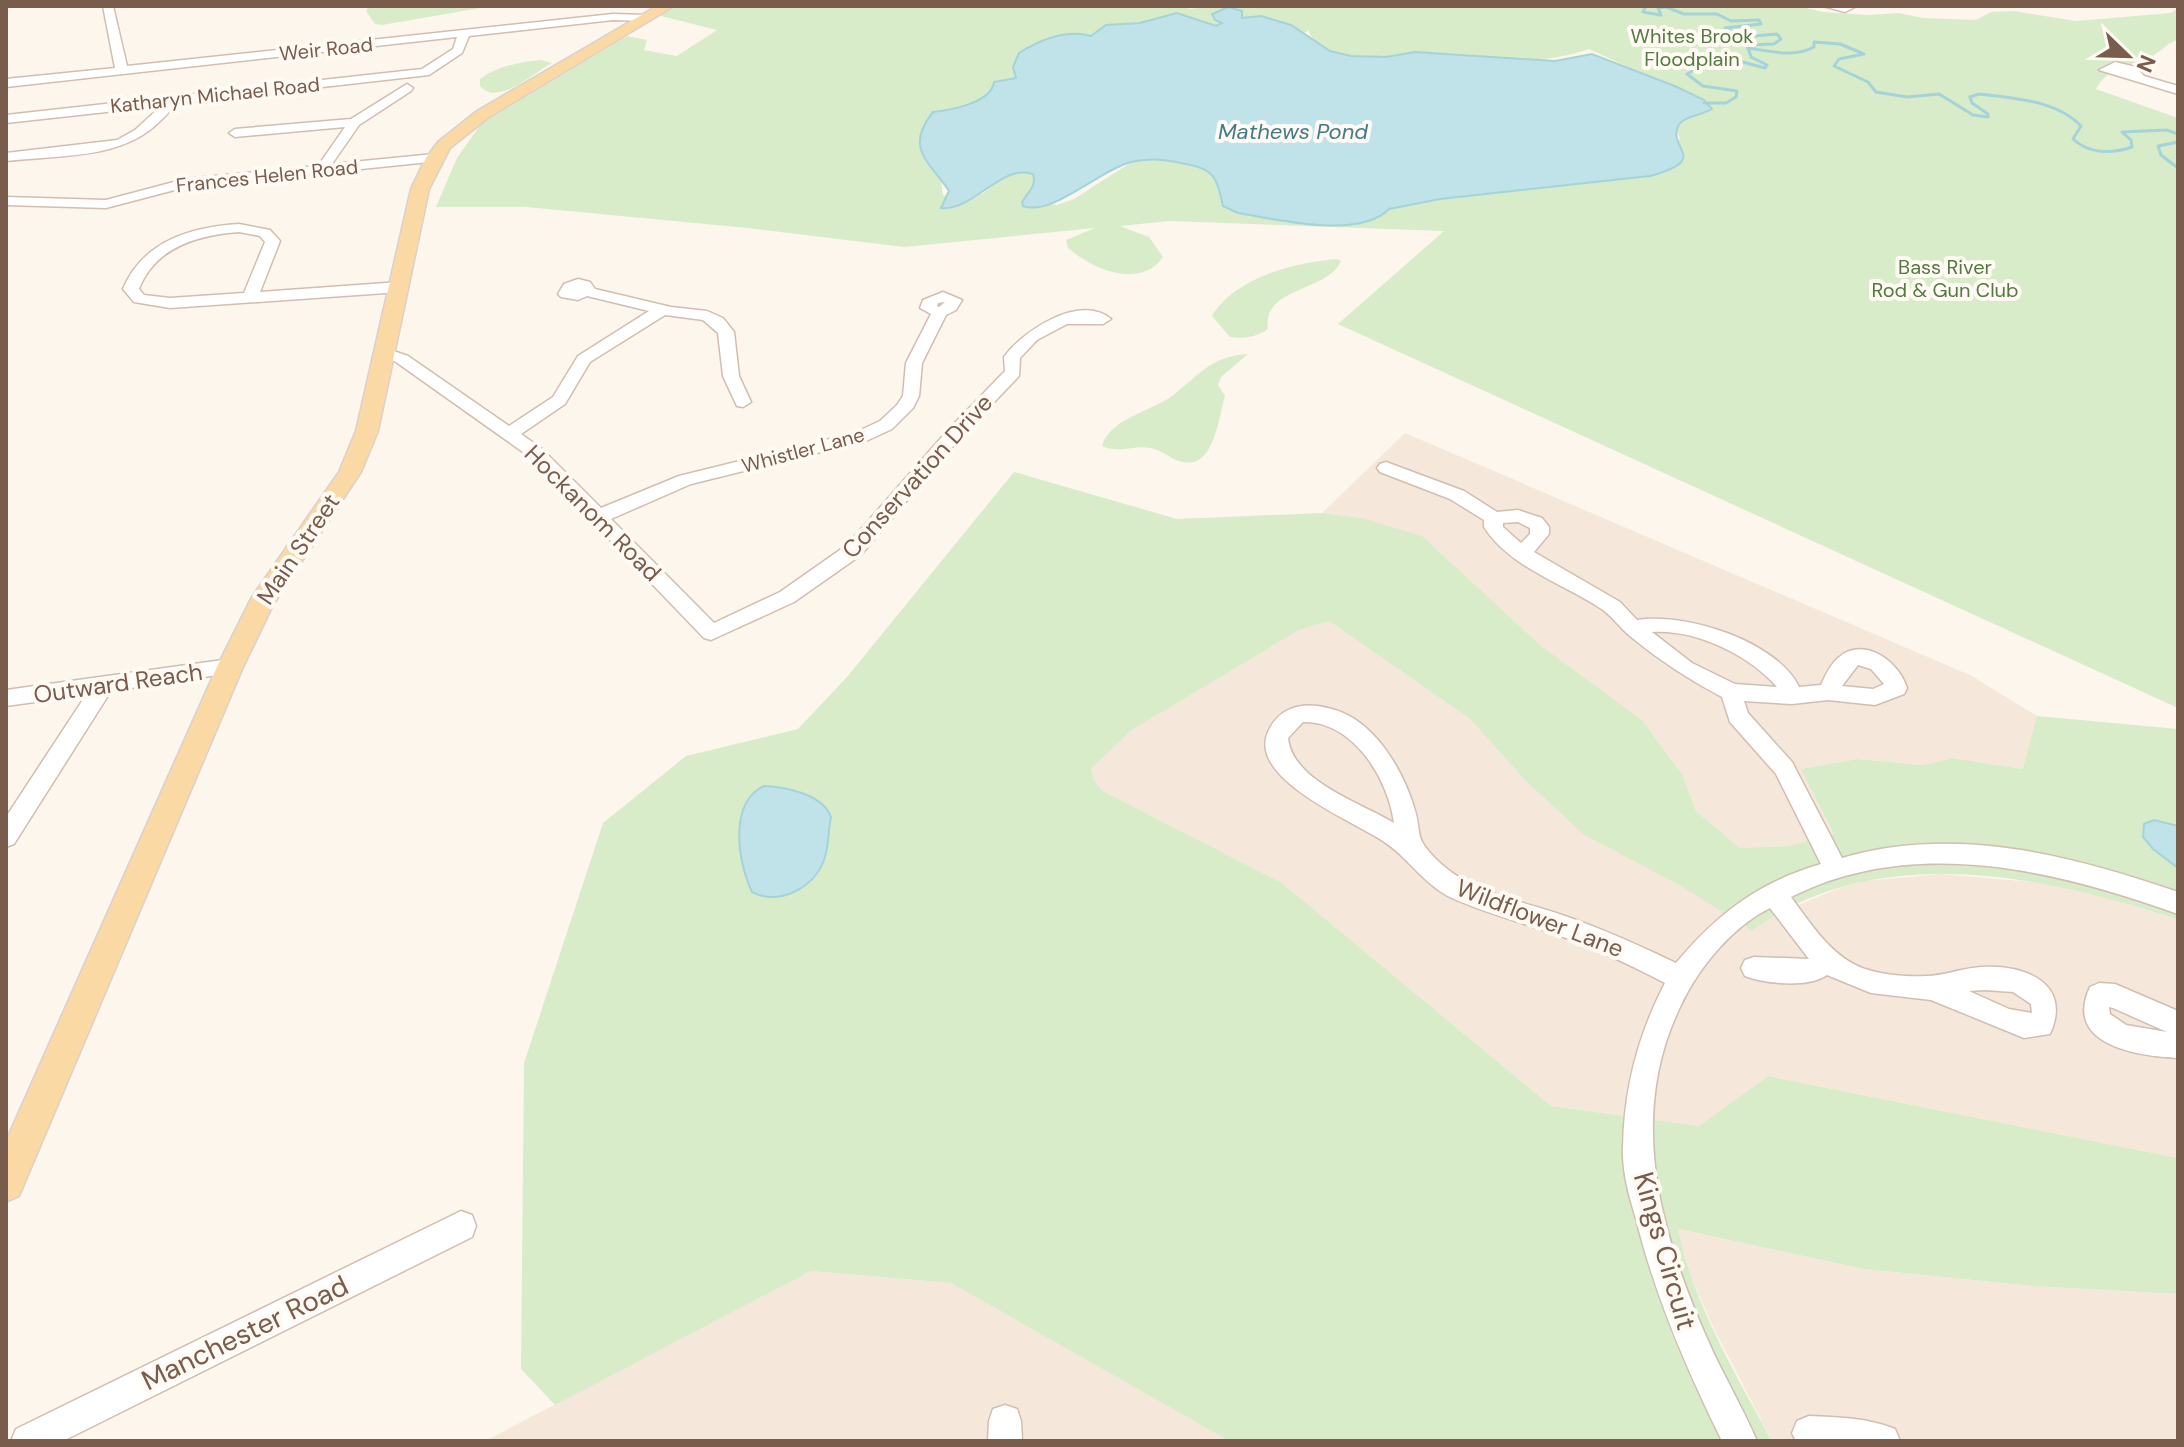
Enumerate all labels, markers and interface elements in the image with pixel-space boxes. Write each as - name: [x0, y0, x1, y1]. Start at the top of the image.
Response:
- north arrow: [2088, 16, 2168, 96]
- park label: Whites Brook Floodplain: [1631, 23, 1753, 72]
- street label: Weir Road: [278, 31, 374, 67]
- text: N: [2129, 51, 2162, 77]
- street label: Katharyn Michael Road: [109, 71, 321, 119]
- water label: Mathews Pond: [1218, 117, 1368, 146]
- street label: Frances Helen Road: [175, 154, 359, 198]
- park label: Bass River Rod & Gun Club: [1871, 254, 2019, 303]
- street label: Conservation Drive: [835, 387, 999, 565]
- street label: Whistler Lane: [739, 421, 867, 479]
- street label: Hockanom Road: [518, 438, 668, 588]
- street label: Main Street: [250, 488, 346, 610]
- street label: Outward Reach: [32, 656, 204, 710]
- street label: Wildflower Lane: [1452, 872, 1628, 964]
- street label: Kings Circuit: [1625, 1168, 1705, 1334]
- street label: Manchester Road: [135, 1267, 355, 1399]

